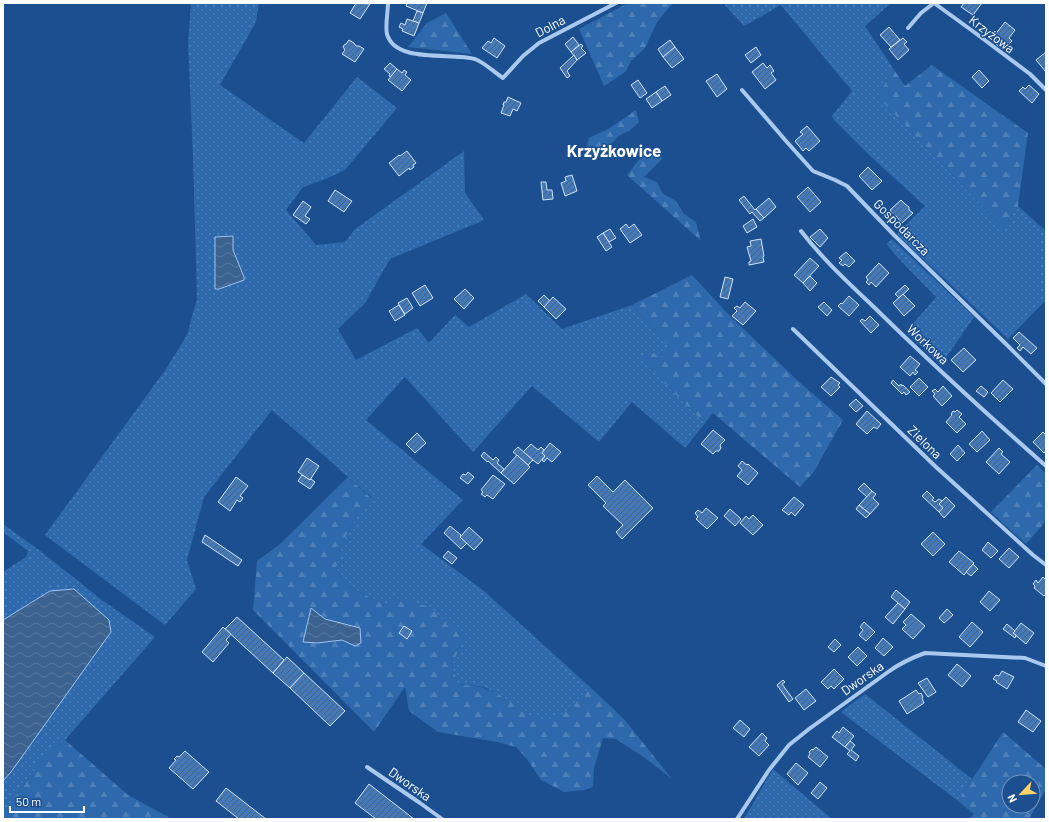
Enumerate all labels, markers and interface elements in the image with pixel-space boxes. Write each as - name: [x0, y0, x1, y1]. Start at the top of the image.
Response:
- street label: Dolna: [532, 11, 568, 41]
- street label: Krzyżowa: [966, 12, 1018, 56]
- district label: Krzyżkowice: [567, 140, 661, 160]
- street label: Gospodarcza: [870, 195, 934, 259]
- street label: Workowa: [904, 321, 952, 367]
- street label: Zielona: [905, 422, 945, 462]
- street label: Dworska: [838, 658, 886, 698]
- street label: Dworska: [386, 764, 434, 804]
- north arrow: [1001, 774, 1041, 814]
- scale bar: [10, 788, 84, 814]
- text: N: [1004, 792, 1019, 805]
- text: 50 m: [16, 794, 41, 808]

